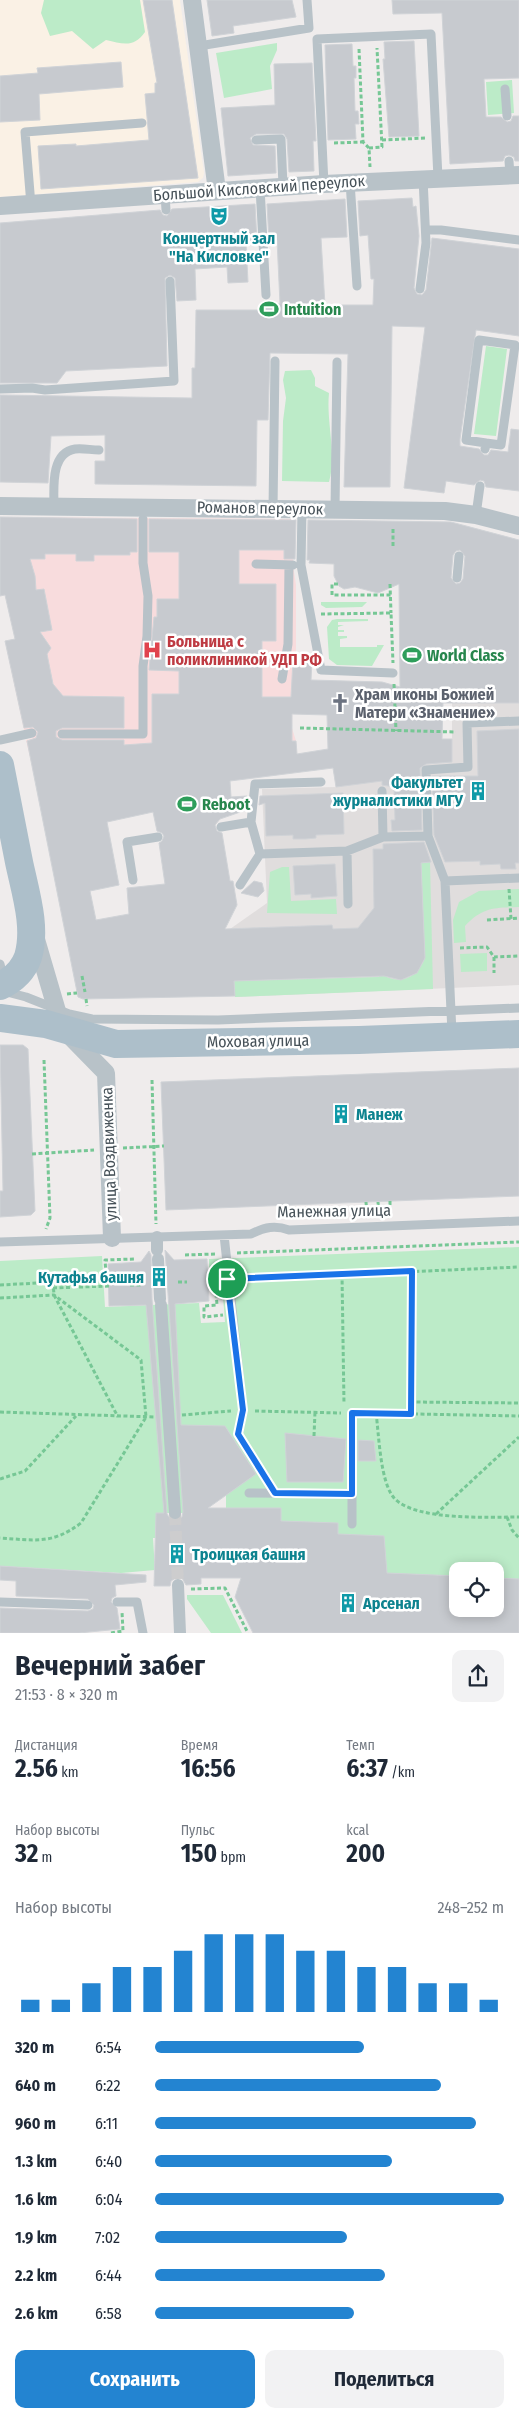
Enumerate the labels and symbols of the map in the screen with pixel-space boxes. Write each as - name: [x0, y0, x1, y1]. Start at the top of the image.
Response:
- street label: Большой Кисловский переулок: [152, 171, 366, 205]
- theatre icon: Концертный зал "На Кисловке": [208, 205, 230, 227]
- place label: Концертный зал "На Кисловке": [163, 229, 275, 266]
- sports icon: Intuition: [258, 298, 280, 320]
- place label: Intuition: [284, 300, 341, 319]
- street label: Романов переулок: [197, 497, 324, 519]
- place label: Больница с поликлиникой УДП РФ: [167, 632, 323, 669]
- hospital icon: Больница с поликлиникой УДП РФ: [141, 639, 163, 661]
- sports icon: World Class: [401, 644, 423, 666]
- place label: World Class: [427, 646, 504, 665]
- place label: Храм иконы Божией Матери «Знамение»: [354, 685, 495, 722]
- church icon: Храм иконы Божией Матери «Знамение»: [329, 692, 351, 714]
- place label: Факультет журналистики МГУ: [332, 773, 464, 810]
- building icon: Факультет журналистики МГУ: [467, 780, 489, 802]
- sports icon: Reboot: [176, 793, 198, 815]
- place label: Reboot: [202, 795, 251, 814]
- street label: Моховая улица: [207, 1031, 310, 1051]
- street label: улица Воздвиженка: [97, 1087, 121, 1221]
- building icon: Манеж: [330, 1103, 352, 1125]
- place label: Манеж: [356, 1105, 403, 1124]
- street label: Манежная улица: [277, 1201, 391, 1221]
- pin: [206, 1258, 248, 1300]
- building icon: Кутафья башня: [148, 1266, 170, 1288]
- place label: Кутафья башня: [38, 1268, 144, 1287]
- building icon: Троицкая башня: [166, 1543, 188, 1565]
- place label: Троицкая башня: [192, 1545, 306, 1564]
- building icon: Арсенал: [337, 1592, 359, 1614]
- place label: Арсенал: [362, 1594, 420, 1613]

